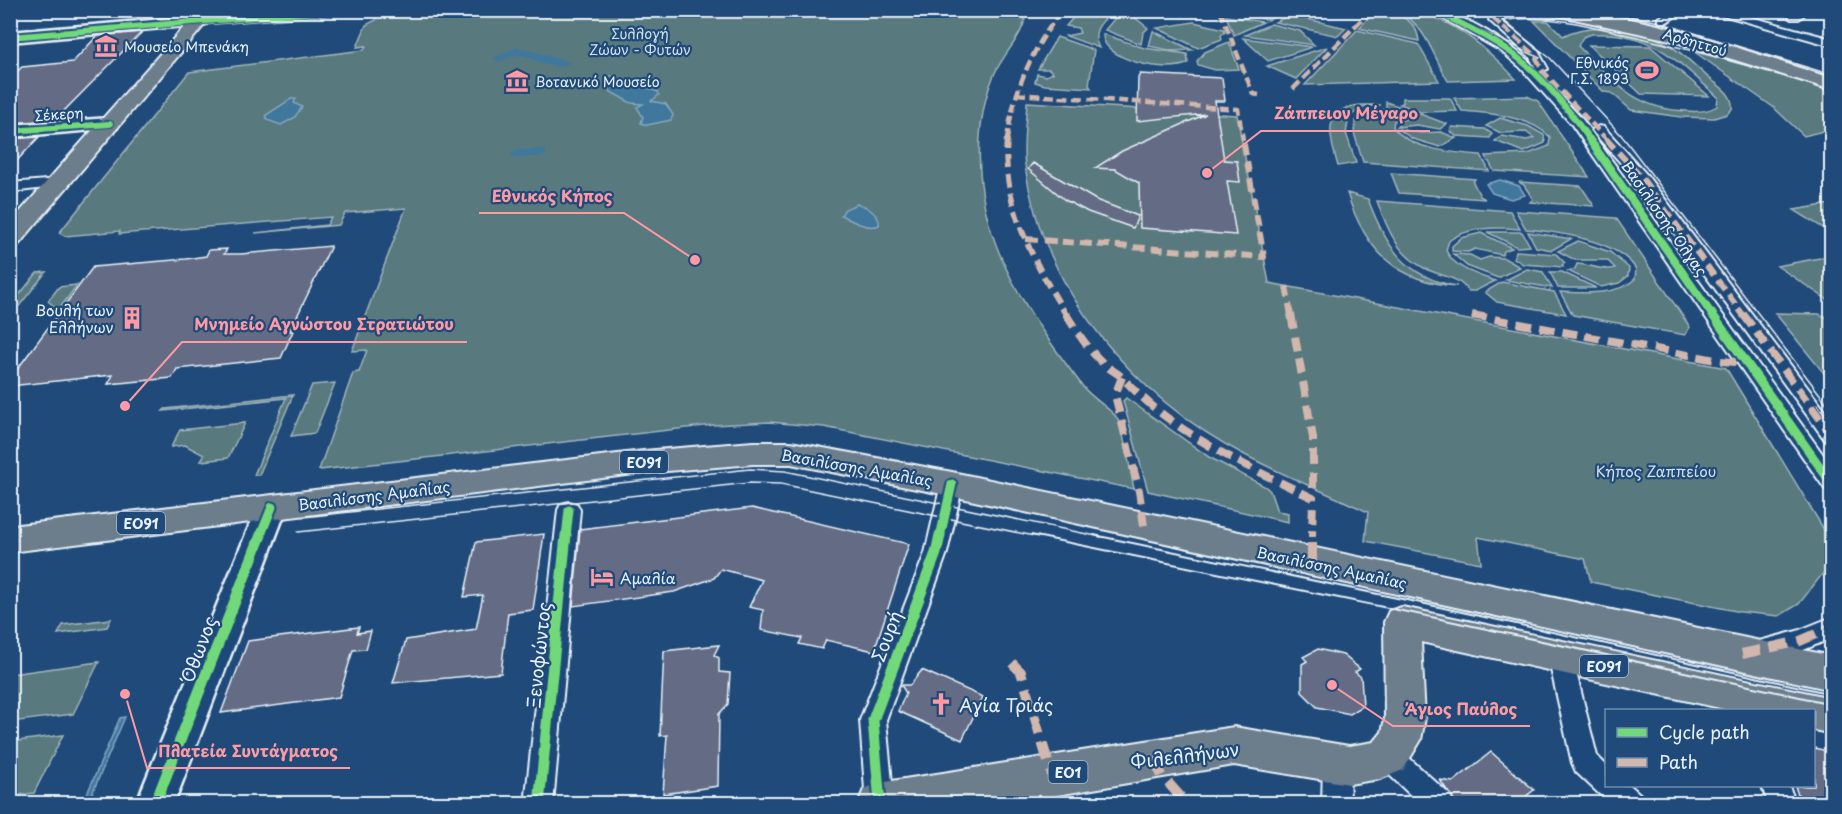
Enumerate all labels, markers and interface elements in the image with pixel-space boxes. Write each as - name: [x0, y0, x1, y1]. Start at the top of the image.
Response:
- park label: Συλλογή Ζώων - Φυτών: [589, 23, 691, 60]
- street label: Αρδηττού: [1660, 23, 1730, 61]
- museum icon: Μουσείο Μπενάκη: [93, 33, 119, 59]
- place label: Μουσείο Μπενάκη: [124, 36, 249, 57]
- place label: Εθνικός Γ.Σ. 1893: [1570, 52, 1629, 89]
- sports icon: Εθνικός Γ.Σ. 1893: [1634, 57, 1660, 83]
- museum icon: Βοτανικό Μουσείο: [504, 68, 530, 94]
- place label: Βοτανικό Μουσείο: [535, 71, 660, 92]
- callout: Ζάππειον Μέγαρο: [1261, 97, 1430, 131]
- text: Ζάππειον Μέγαρο: [1274, 100, 1419, 124]
- street label: Σέκερη: [34, 102, 84, 126]
- street label: Βασιλίσσης Όλγας: [1616, 156, 1714, 281]
- callout: Εθνικός Κήπος: [479, 179, 624, 213]
- text: Εθνικός Κήπος: [492, 183, 613, 207]
- place label: Βουλή των Ελλήνων: [35, 298, 114, 338]
- building icon: Βουλή των Ελλήνων: [119, 305, 145, 331]
- callout: Μνημείο Αγνώστου Στρατιώτου: [182, 308, 467, 342]
- text: Μνημείο Αγνώστου Στρατιώτου: [194, 311, 454, 335]
- street label: Βασιλίσσης Αμαλίας: [780, 442, 935, 492]
- road number: ΕΟ91: [620, 451, 668, 473]
- park label: Κήπος Ζαππείου: [1596, 459, 1716, 482]
- street label: Βασιλίσσης Αμαλίας: [297, 474, 452, 516]
- road number: ΕΟ91: [117, 512, 165, 534]
- street label: Βασιλίσσης Αμαλίας: [1255, 540, 1409, 594]
- hotel icon: Αμαλία: [589, 564, 615, 590]
- place label: Αμαλία: [620, 566, 676, 589]
- street label: Ξενοφώντος: [519, 601, 557, 709]
- street label: Σουρή: [864, 607, 908, 665]
- street label: Όθωνος: [172, 612, 223, 688]
- road number: ΕΟ91: [1580, 655, 1628, 677]
- church icon: Αγία Τριάς: [928, 691, 954, 717]
- place label: Αγία Τριάς: [959, 691, 1053, 718]
- callout: Άγιος Παύλος: [1393, 692, 1530, 726]
- text: Άγιος Παύλος: [1405, 696, 1518, 720]
- legend: [1605, 709, 1815, 787]
- text: Cycle path: [1659, 718, 1750, 745]
- callout: Πλατεία Συντάγματος: [147, 734, 350, 768]
- street label: Φιλελλήνων: [1129, 735, 1241, 775]
- text: Πλατεία Συντάγματος: [158, 738, 338, 762]
- text: Path: [1659, 748, 1698, 775]
- road number: ΕΟ1: [1048, 761, 1088, 783]

